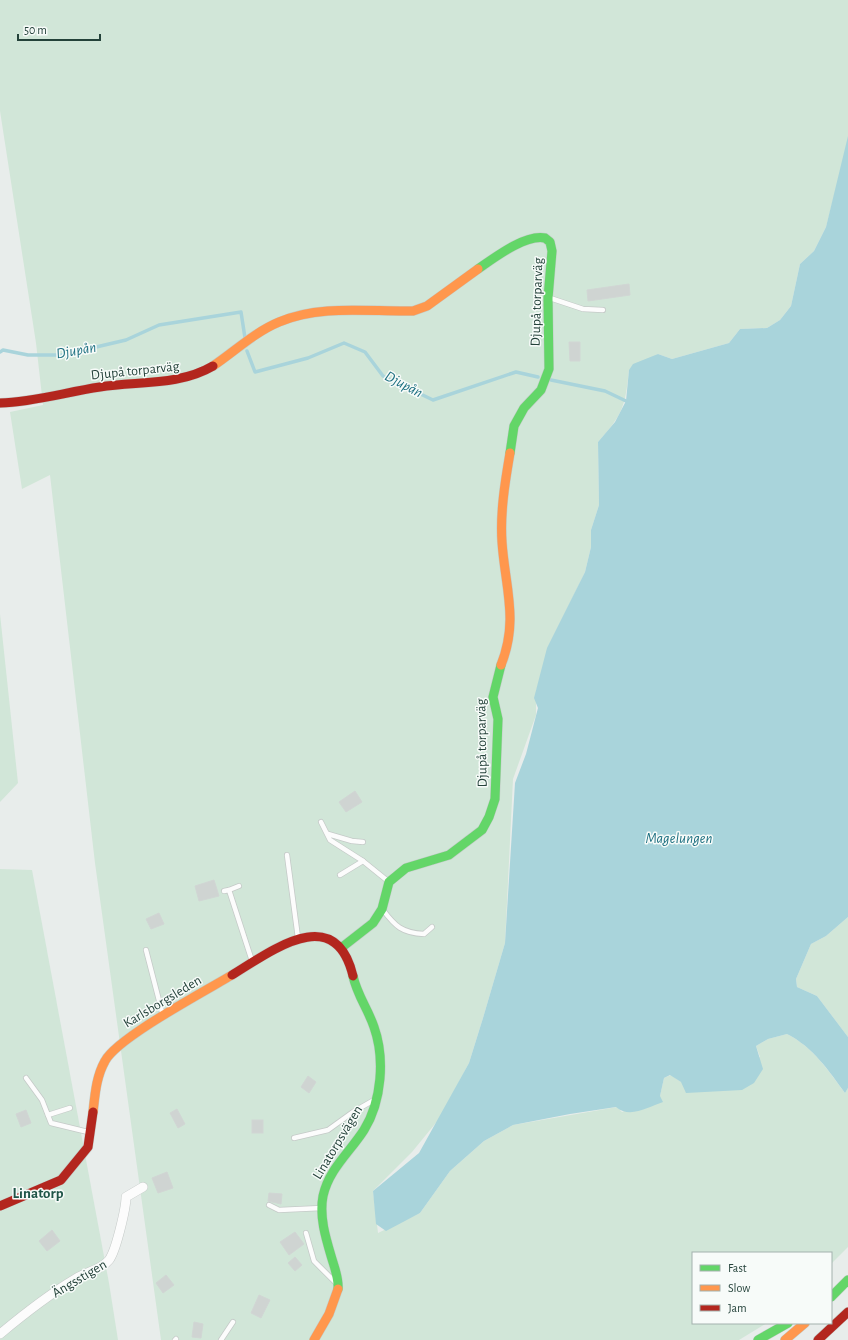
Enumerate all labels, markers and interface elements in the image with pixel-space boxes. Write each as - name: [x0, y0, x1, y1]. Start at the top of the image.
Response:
- scale bar: [18, 16, 100, 42]
- text: 50 m: [24, 24, 47, 36]
- street label: Djupå torparväg: [528, 257, 546, 347]
- water label: Djupån: [55, 340, 97, 361]
- street label: Djupå torparväg: [90, 359, 180, 383]
- water label: Djupån: [382, 368, 425, 401]
- street label: Djupå torparväg: [474, 698, 490, 788]
- water label: Magelungen: [646, 831, 712, 846]
- street label: Karlsborgsleden: [121, 973, 204, 1031]
- street label: Linatorpsvägen: [310, 1103, 365, 1182]
- district label: Linatorp: [13, 1186, 64, 1201]
- legend: [692, 1252, 832, 1324]
- street label: Ängsstigen: [49, 1256, 109, 1300]
- text: Fast: [728, 1262, 747, 1274]
- text: Slow: [728, 1282, 750, 1294]
- text: Jam: [728, 1302, 747, 1314]

